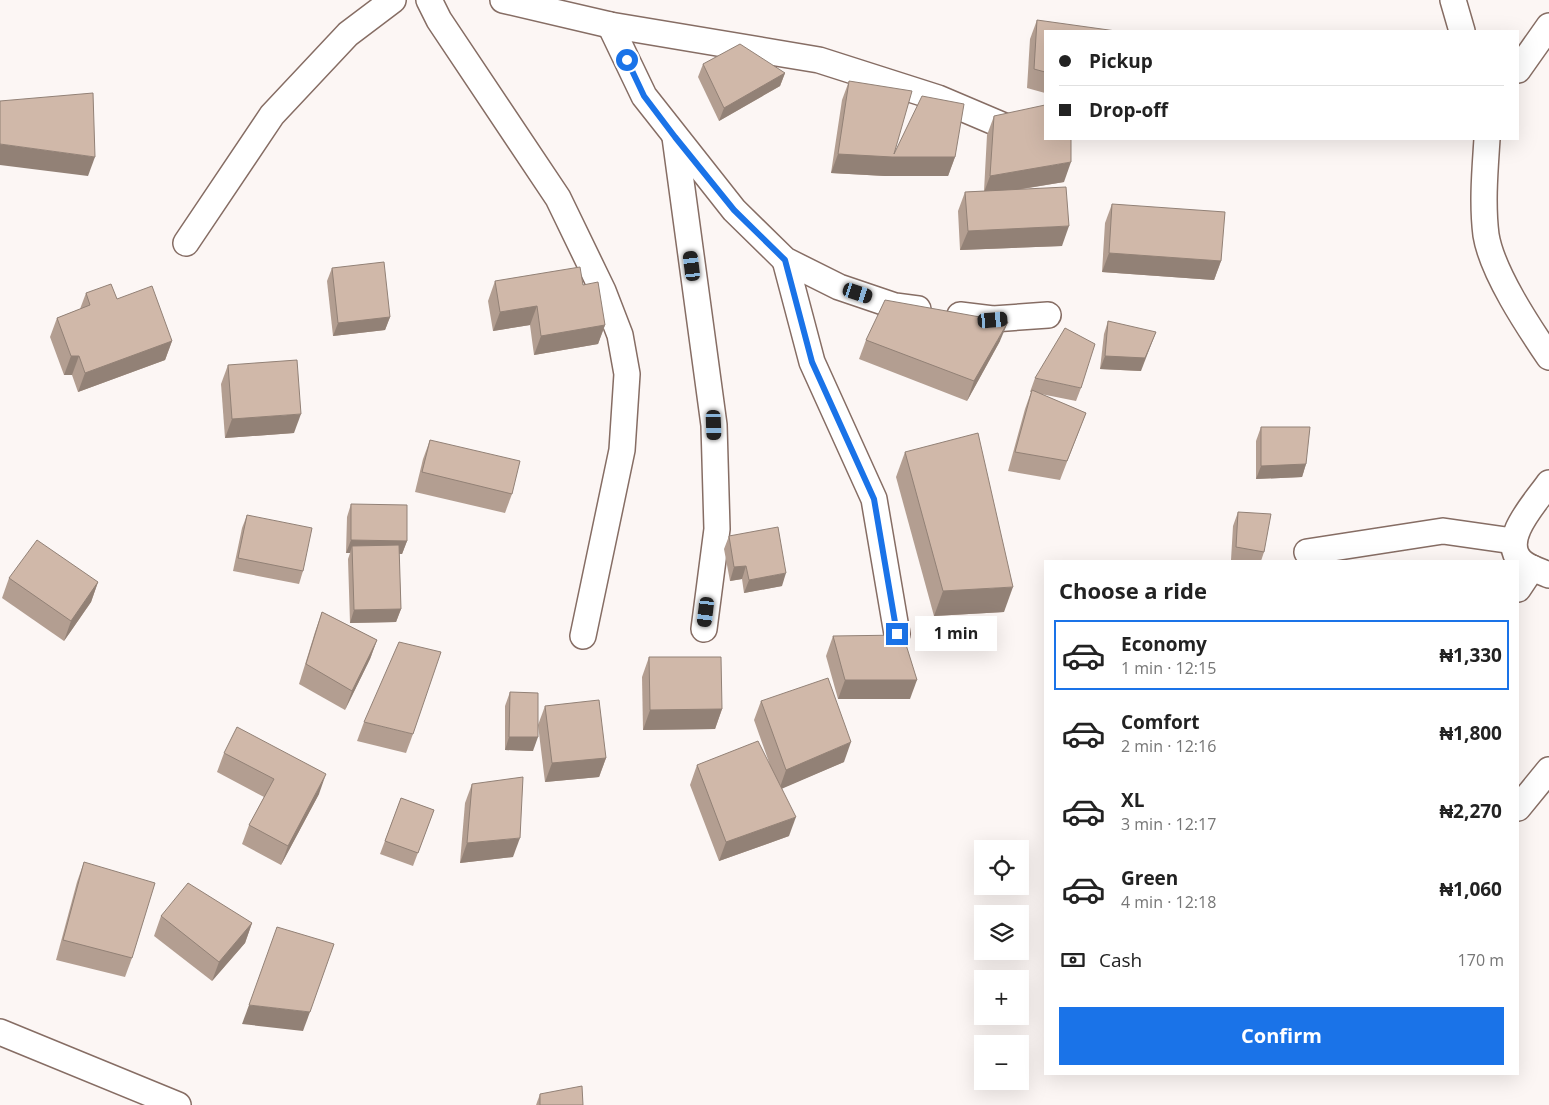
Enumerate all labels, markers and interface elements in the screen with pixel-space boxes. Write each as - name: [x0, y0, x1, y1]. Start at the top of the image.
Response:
- text: Pickup: [1089, 48, 1153, 74]
- route start: [616, 49, 638, 71]
- text: Drop-off: [1089, 97, 1168, 123]
- car: [682, 250, 701, 282]
- car: [841, 281, 874, 305]
- car: [977, 311, 1008, 329]
- car: [705, 410, 722, 440]
- text: Choose a ride: [1059, 575, 1207, 605]
- car: [696, 596, 715, 628]
- callout: 1 min: [914, 616, 997, 652]
- text: 1 min: [934, 622, 978, 644]
- route end: [886, 623, 908, 645]
- text: Economy: [1121, 631, 1207, 657]
- icon: car: [1061, 633, 1106, 678]
- text: ₦1,330: [1439, 642, 1502, 668]
- text: 1 min · 12:15: [1121, 657, 1216, 679]
- text: Comfort: [1121, 709, 1200, 735]
- icon: car: [1061, 711, 1106, 756]
- text: ₦1,800: [1439, 720, 1502, 746]
- text: 2 min · 12:16: [1121, 735, 1216, 757]
- text: XL: [1121, 787, 1144, 813]
- icon: car: [1061, 789, 1106, 834]
- text: ₦2,270: [1439, 798, 1502, 824]
- text: 3 min · 12:17: [1121, 813, 1216, 835]
- map controls: [974, 840, 1029, 1090]
- button: locate: [974, 840, 1029, 895]
- text: Green: [1121, 865, 1178, 891]
- icon: car: [1061, 867, 1106, 912]
- text: ₦1,060: [1439, 876, 1502, 902]
- text: 4 min · 12:18: [1121, 891, 1216, 913]
- button: layers: [974, 905, 1029, 960]
- icon: cash: [1059, 946, 1087, 974]
- text: Cash: [1099, 947, 1142, 973]
- text: 170 m: [1458, 949, 1504, 971]
- button: +: [974, 970, 1029, 1025]
- button: Confirm: [1059, 1007, 1504, 1065]
- button: −: [974, 1035, 1029, 1090]

